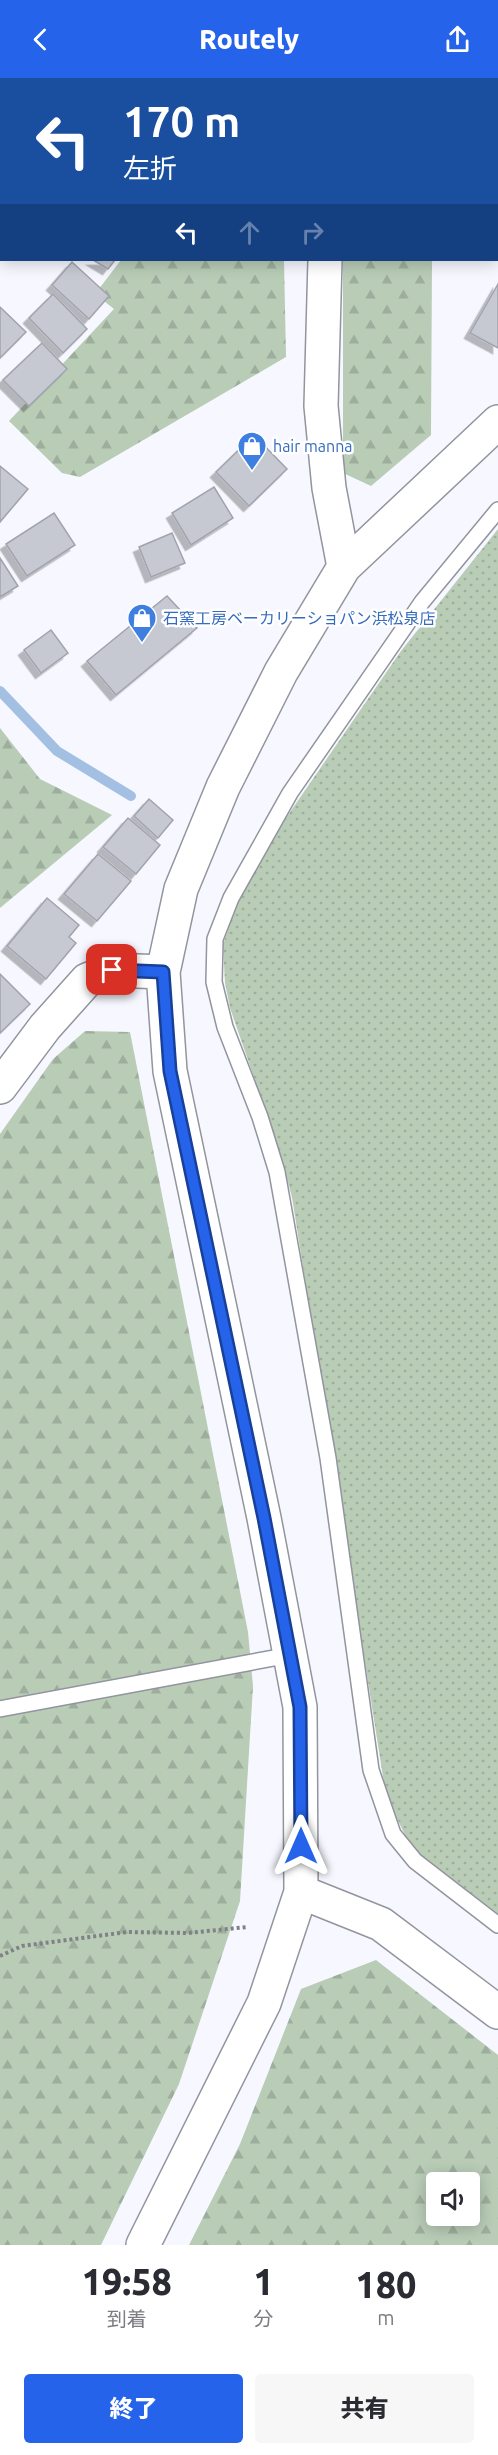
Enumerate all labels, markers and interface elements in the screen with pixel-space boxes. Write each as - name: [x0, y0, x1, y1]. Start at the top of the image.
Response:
- icon: back: [24, 23, 57, 56]
- icon: share: [441, 23, 474, 56]
- text: Routely: [199, 24, 299, 54]
- text: 170 m: [123, 98, 240, 145]
- icon: left: [24, 102, 102, 180]
- text: 左折: [123, 153, 177, 183]
- icon: left: [170, 216, 203, 249]
- icon: ahead: [233, 216, 266, 249]
- icon: right: [296, 216, 329, 249]
- shop icon: hair manna: [236, 430, 268, 472]
- place label: hair manna: [273, 437, 353, 455]
- shop icon: 石窯工房ベーカリーショパン浜松泉店: [126, 602, 158, 644]
- place label: 石窯工房ベーカリーショパン浜松泉店: [163, 609, 435, 627]
- pin: [86, 944, 137, 995]
- icon: arrive: [95, 953, 128, 986]
- position arrow: [269, 1814, 333, 1878]
- map controls: [426, 2172, 480, 2226]
- button: sound: [426, 2172, 480, 2226]
- text: 19:58: [82, 2261, 172, 2302]
- text: 1: [253, 2261, 274, 2302]
- text: 180: [355, 2264, 416, 2305]
- text: m: [377, 2306, 395, 2329]
- text: 到着: [107, 2307, 147, 2330]
- text: 分: [254, 2307, 274, 2330]
- button: 終了: [24, 2374, 243, 2443]
- button: 共有: [255, 2374, 474, 2443]

